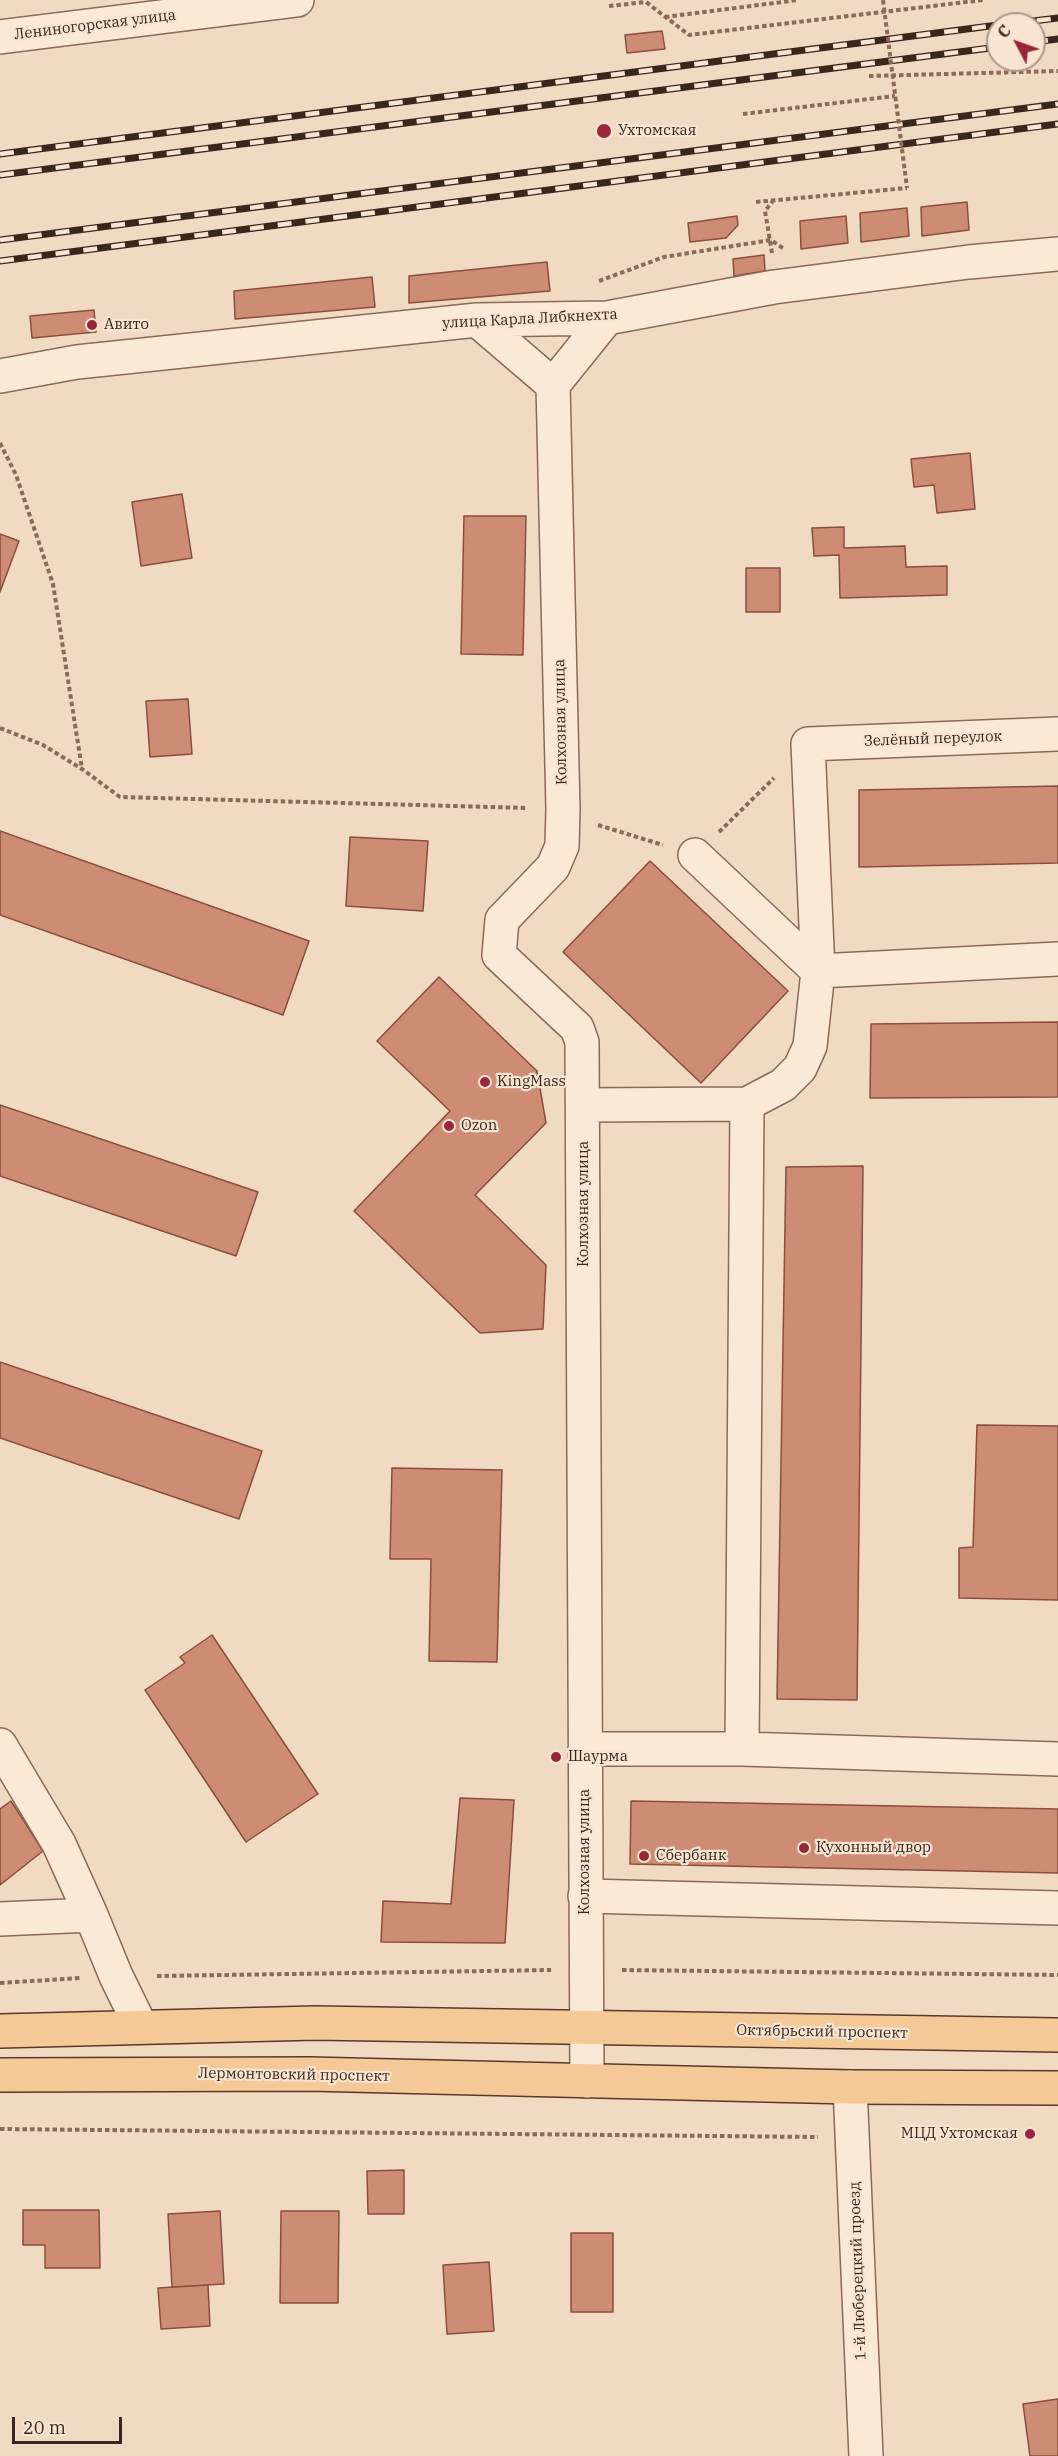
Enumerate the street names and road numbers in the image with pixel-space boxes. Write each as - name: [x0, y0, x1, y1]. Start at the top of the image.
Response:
- street label: Лениногорская улица: [13, 6, 177, 44]
- street label: улица Карла Либкнехта: [442, 305, 618, 333]
- street label: Колхозная улица: [551, 659, 571, 785]
- street label: Зелёный переулок: [864, 728, 1002, 750]
- street label: Колхозная улица: [575, 1141, 593, 1267]
- street label: Колхозная улица: [576, 1789, 594, 1915]
- street label: Октябрьский проспект: [736, 2022, 908, 2042]
- street label: Лермонтовский проспект: [198, 2064, 390, 2086]
- street label: 1-й Люберецкий проезд: [846, 2181, 870, 2361]

